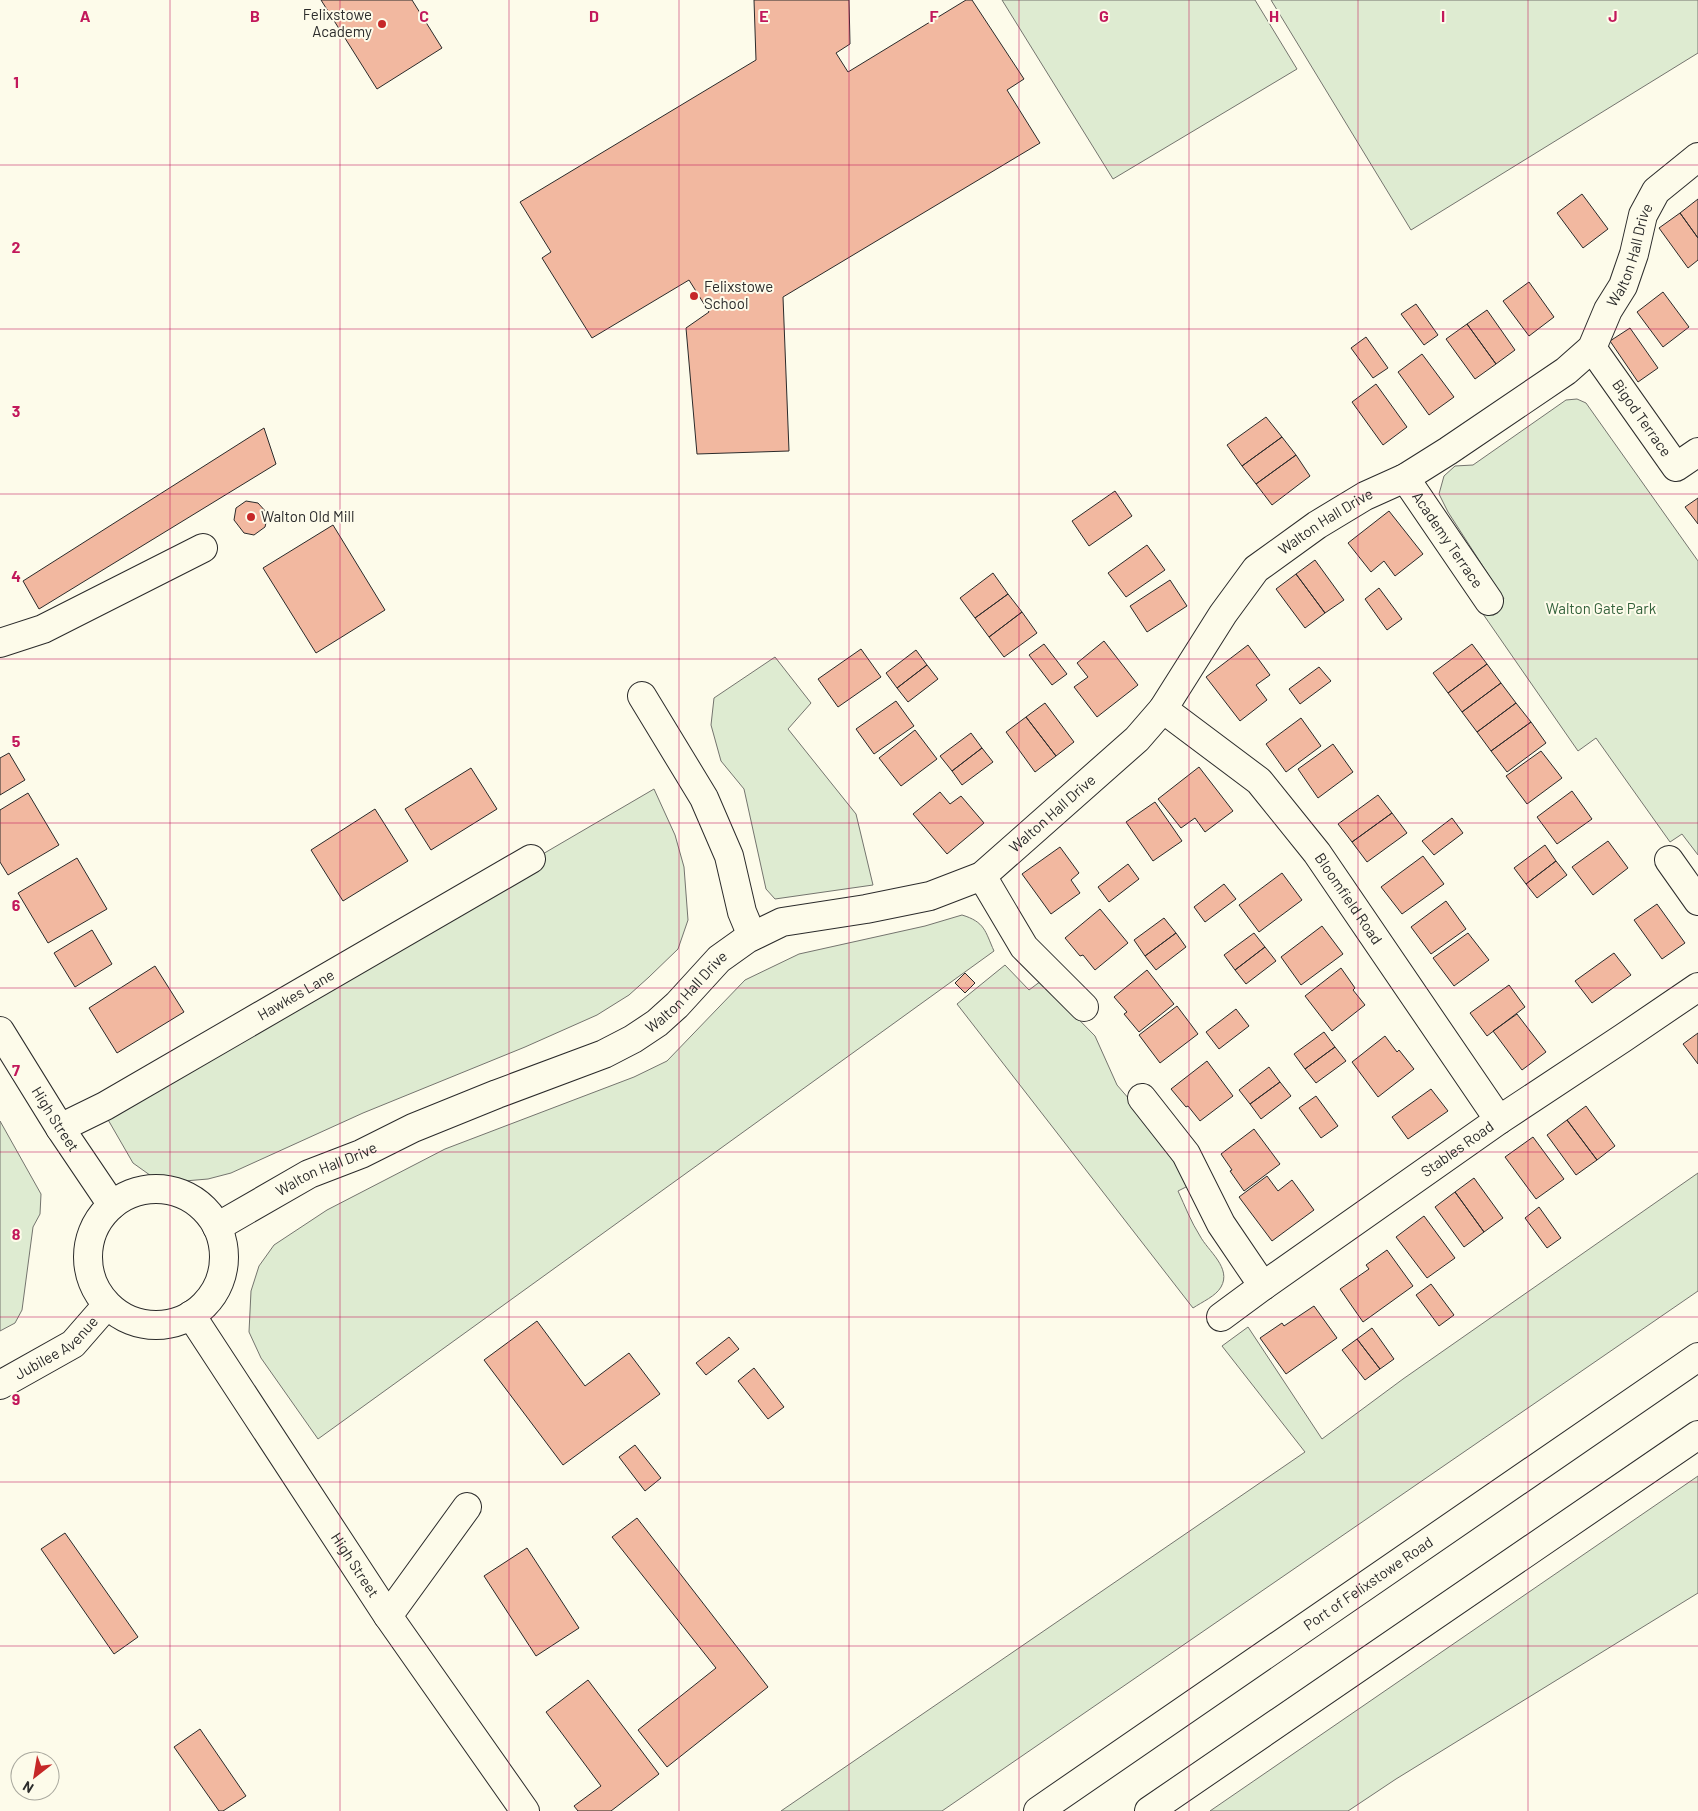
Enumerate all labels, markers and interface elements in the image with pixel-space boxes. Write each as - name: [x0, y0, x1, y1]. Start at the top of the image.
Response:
- place label: Felixstowe Academy: [303, 5, 372, 40]
- text: A: [80, 6, 91, 25]
- text: B: [250, 6, 260, 25]
- text: C: [419, 6, 429, 25]
- text: D: [589, 6, 599, 25]
- text: E: [759, 6, 769, 25]
- text: F: [930, 6, 939, 25]
- text: G: [1099, 6, 1109, 25]
- text: H: [1269, 6, 1279, 25]
- text: I: [1441, 6, 1445, 25]
- text: J: [1608, 6, 1618, 25]
- marker: Felixstowe Academy: [376, 18, 388, 30]
- text: 1: [13, 72, 19, 91]
- street label: Walton Hall Drive: [1602, 199, 1656, 310]
- text: 2: [12, 237, 21, 256]
- place label: Felixstowe School: [704, 277, 773, 312]
- marker: Felixstowe School: [688, 290, 700, 302]
- street label: Bigod Terrace: [1609, 376, 1676, 460]
- text: 3: [12, 401, 20, 420]
- street label: Walton Hall Drive: [1274, 484, 1375, 558]
- street label: Academy Terrace: [1409, 488, 1487, 591]
- place label: Walton Old Mill: [261, 507, 354, 525]
- marker: Walton Old Mill: [245, 511, 257, 523]
- text: 4: [11, 566, 21, 585]
- park label: Walton Gate Park: [1546, 599, 1657, 617]
- text: 5: [12, 731, 21, 750]
- street label: Walton Hall Drive: [1005, 770, 1099, 856]
- street label: Bloomfield Road: [1312, 849, 1387, 947]
- text: 6: [12, 895, 21, 914]
- street label: Walton Hall Drive: [642, 946, 730, 1036]
- street label: Hawkes Lane: [254, 965, 337, 1024]
- text: 7: [12, 1060, 20, 1079]
- street label: High Street: [29, 1083, 83, 1155]
- street label: Stables Road: [1417, 1117, 1497, 1180]
- street label: Walton Hall Drive: [272, 1138, 379, 1199]
- text: 8: [12, 1224, 21, 1243]
- street label: Jubilee Avenue: [11, 1312, 101, 1383]
- text: 9: [12, 1389, 20, 1408]
- street label: High Street: [328, 1529, 383, 1600]
- street label: Port of Felixstowe Road: [1300, 1532, 1436, 1634]
- north arrow: [10, 1751, 60, 1801]
- text: N: [20, 1778, 36, 1797]

